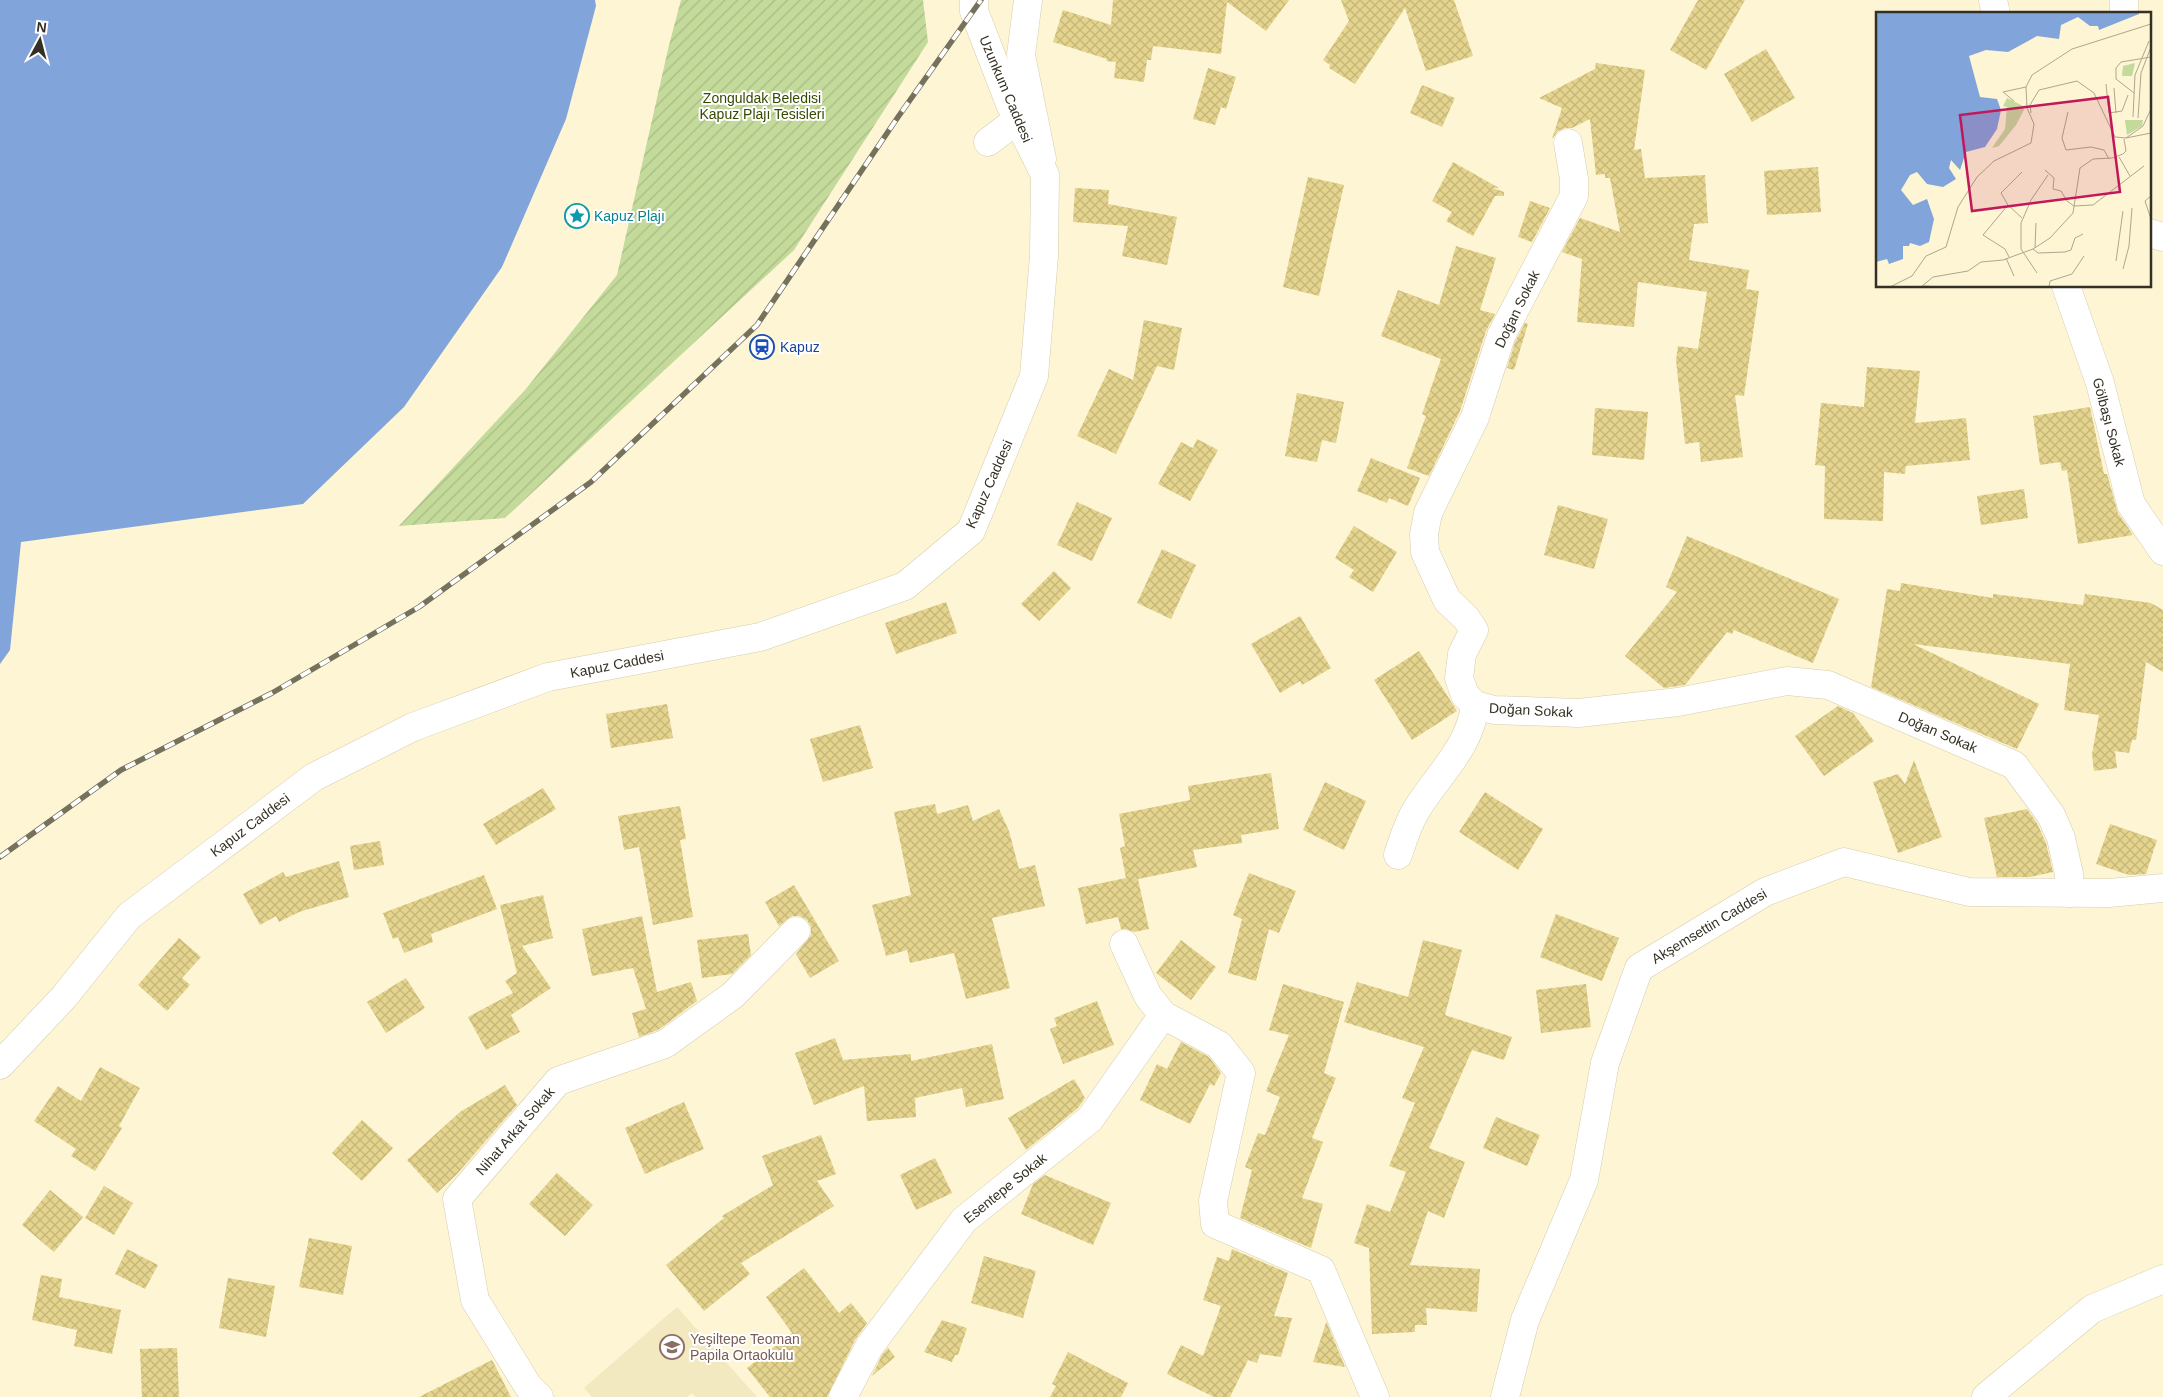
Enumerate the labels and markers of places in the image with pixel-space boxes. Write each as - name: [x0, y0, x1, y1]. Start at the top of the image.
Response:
- place icon: Kapuz Plajı: [564, 203, 590, 229]
- place label: Kapuz Plajı: [594, 208, 665, 224]
- station icon: Kapuz: [749, 334, 775, 360]
- place label: Kapuz: [780, 339, 820, 355]
- place label: Yeşiltepe Teoman Papila Ortaokulu: [690, 1331, 800, 1363]
- school or university icon: Yeşiltepe Teoman Papila Ortaokulu: [659, 1334, 685, 1360]

